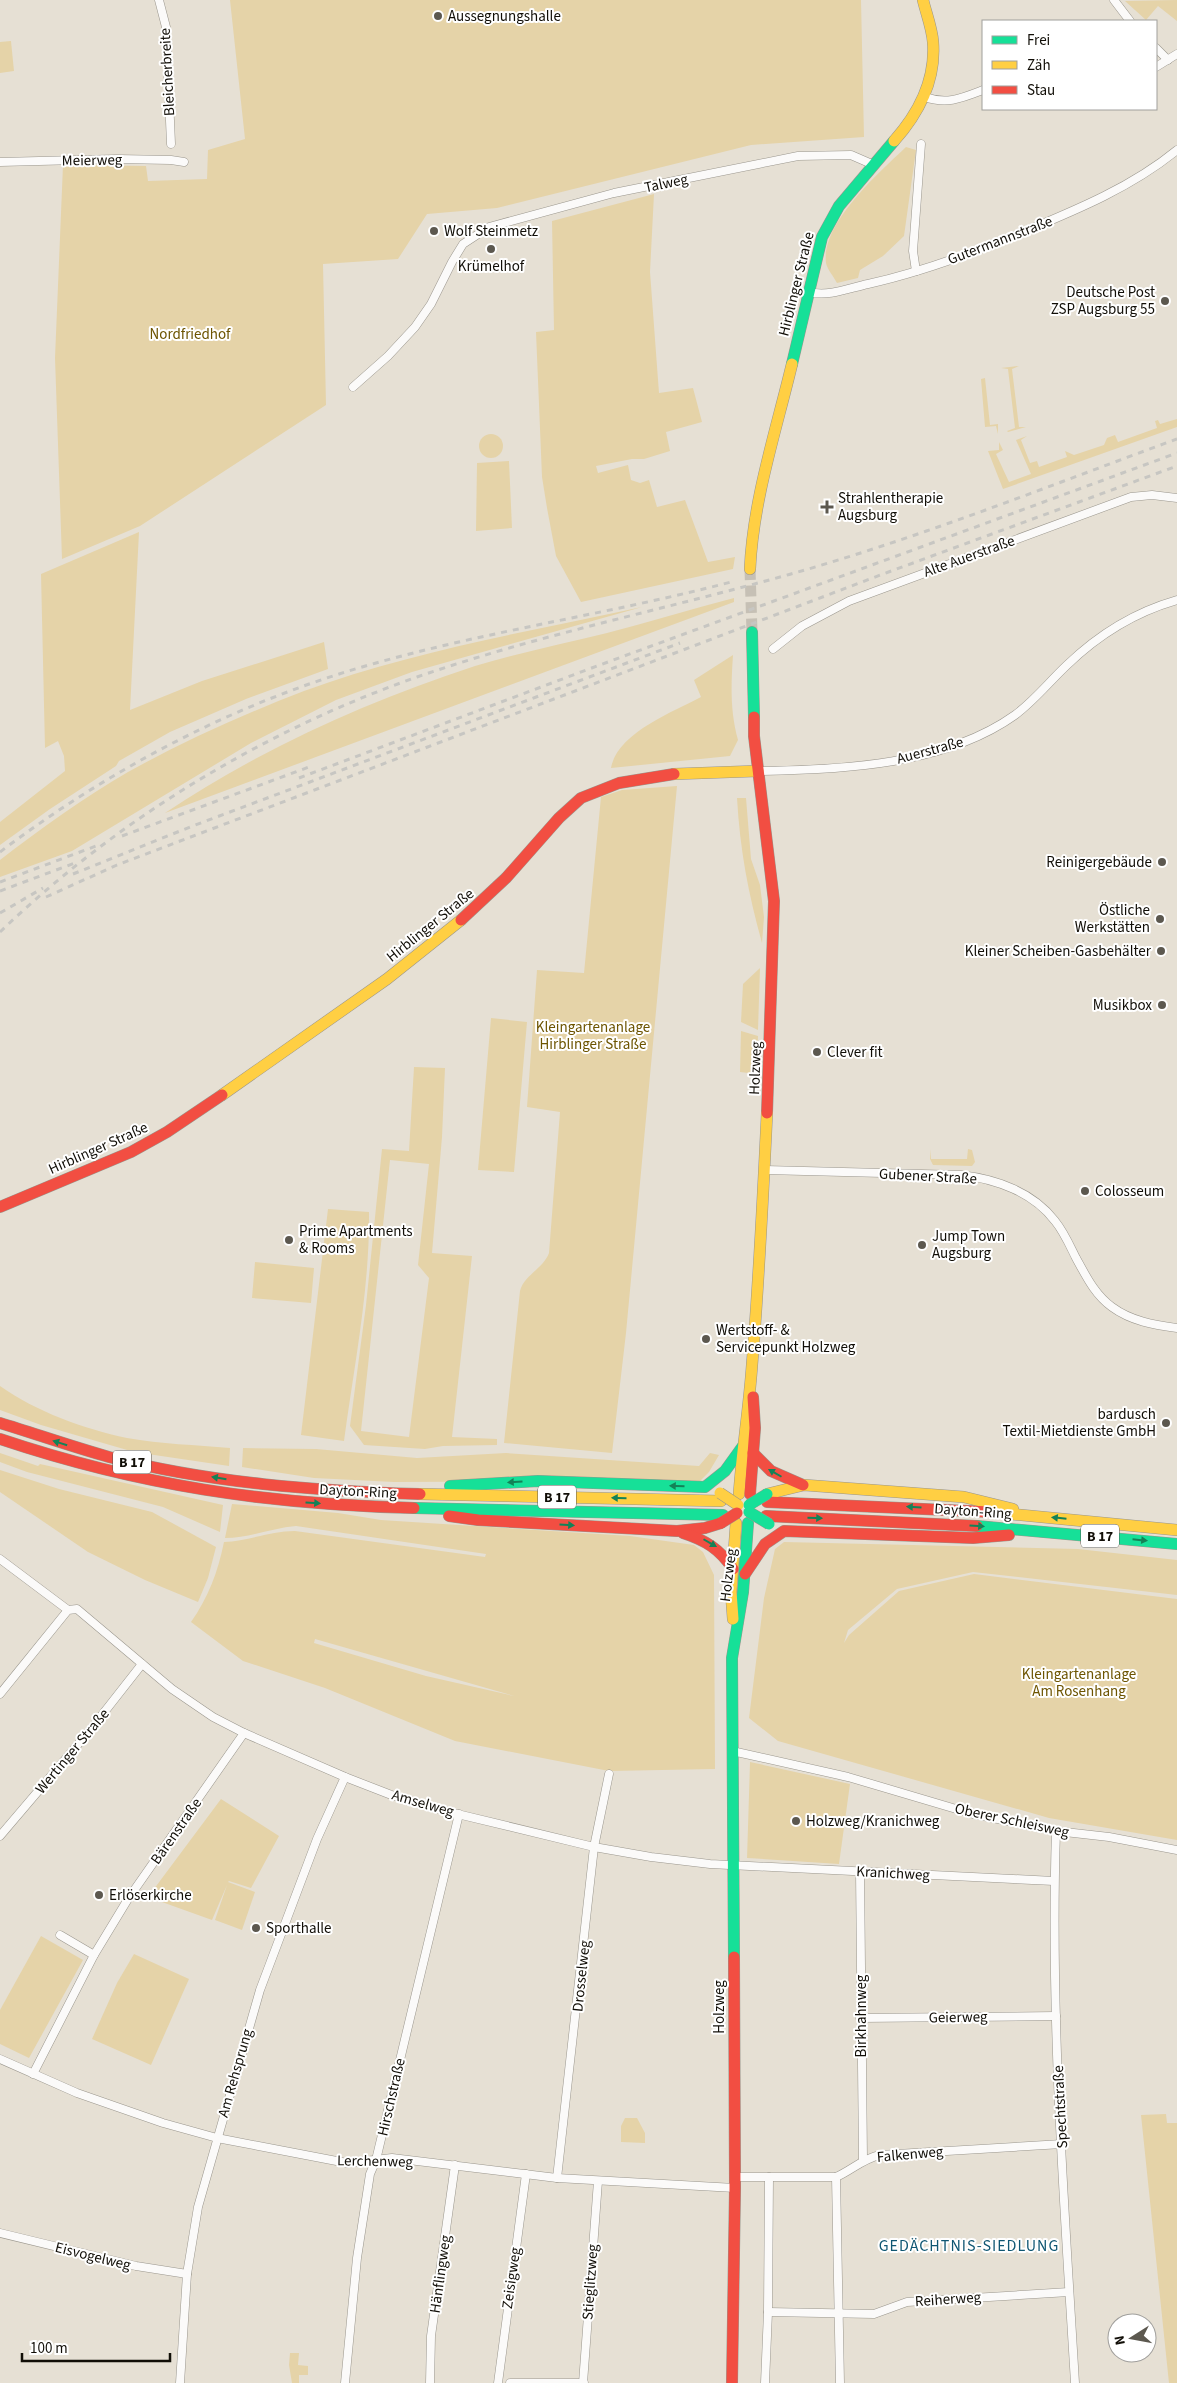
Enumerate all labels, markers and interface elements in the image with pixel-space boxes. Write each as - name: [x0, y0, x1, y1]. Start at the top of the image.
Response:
- place label: Aussegnungshalle: [448, 6, 561, 27]
- marker: Aussegnungshalle: [432, 10, 444, 22]
- legend: [982, 20, 1157, 110]
- street label: Bleicherbreite: [155, 27, 180, 117]
- text: Frei: [1027, 30, 1050, 51]
- text: Zäh: [1027, 55, 1051, 76]
- text: Stau: [1027, 80, 1055, 101]
- street label: Meierweg: [62, 149, 123, 172]
- street label: Talweg: [642, 169, 690, 198]
- street label: Gutermannstraße: [945, 211, 1056, 270]
- place label: Wolf Steinmetz: [444, 221, 538, 242]
- marker: Wolf Steinmetz: [428, 225, 440, 237]
- street label: Hirblinger Straße: [773, 230, 820, 339]
- marker: Krümelhof: [485, 243, 497, 255]
- place label: Krümelhof: [458, 256, 525, 277]
- place label: Deutsche Post ZSP Augsburg 55: [1051, 282, 1155, 320]
- marker: Deutsche Post ZSP Augsburg 55: [1159, 295, 1171, 307]
- park label: Nordfriedhof: [150, 324, 231, 345]
- place label: Strahlentherapie Augsburg: [838, 488, 943, 526]
- marker: Strahlentherapie Augsburg: [820, 500, 834, 514]
- street label: Alte Auerstraße: [921, 530, 1018, 583]
- street label: Auerstraße: [894, 731, 966, 769]
- place label: Reinigergebäude: [1046, 852, 1152, 873]
- marker: Reinigergebäude: [1156, 856, 1168, 868]
- street label: Hirblinger Straße: [382, 884, 478, 967]
- place label: Östliche Werkstätten: [1075, 900, 1150, 938]
- marker: Östliche Werkstätten: [1154, 913, 1166, 925]
- place label: Kleiner Scheiben-Gasbehälter: [965, 941, 1152, 962]
- marker: Kleiner Scheiben-Gasbehälter: [1155, 945, 1167, 957]
- place label: Musikbox: [1093, 995, 1152, 1016]
- marker: Musikbox: [1156, 999, 1168, 1011]
- park label: Kleingartenanlage Hirblinger Straße: [536, 1017, 650, 1055]
- street label: Holzweg: [744, 1040, 767, 1095]
- place label: Clever fit: [827, 1042, 883, 1063]
- marker: Clever fit: [811, 1046, 823, 1058]
- street label: Hirblinger Straße: [45, 1117, 151, 1180]
- street label: Gubener Straße: [878, 1163, 978, 1190]
- place label: Colosseum: [1095, 1181, 1164, 1202]
- marker: Colosseum: [1079, 1185, 1091, 1197]
- place label: Prime Apartments & Rooms: [299, 1221, 413, 1259]
- place label: Jump Town Augsburg: [932, 1226, 1005, 1264]
- marker: Prime Apartments & Rooms: [283, 1234, 295, 1246]
- marker: Jump Town Augsburg: [916, 1239, 928, 1251]
- place label: Wertstoff- & Servicepunkt Holzweg: [716, 1320, 856, 1358]
- marker: Wertstoff- & Servicepunkt Holzweg: [700, 1333, 712, 1345]
- place label: bardusch Textil-Mietdienste GmbH: [1003, 1404, 1156, 1442]
- marker: bardusch Textil-Mietdienste GmbH: [1160, 1417, 1172, 1429]
- one-way arrow: [52, 1438, 67, 1446]
- road number: B 17: [113, 1450, 151, 1474]
- one-way arrow: [769, 1469, 782, 1478]
- one-way arrow: [210, 1474, 226, 1482]
- street label: Dayton-Ring: [319, 1479, 398, 1504]
- one-way arrow: [507, 1479, 523, 1487]
- one-way arrow: [669, 1481, 685, 1489]
- road number: B 17: [538, 1485, 576, 1508]
- one-way arrow: [611, 1494, 627, 1502]
- street label: Dayton-Ring: [933, 1498, 1013, 1525]
- one-way arrow: [305, 1500, 321, 1508]
- one-way arrow: [906, 1503, 922, 1511]
- one-way arrow: [807, 1514, 823, 1522]
- one-way arrow: [1051, 1514, 1067, 1522]
- one-way arrow: [559, 1521, 575, 1529]
- one-way arrow: [969, 1522, 985, 1530]
- road number: B 17: [1081, 1524, 1119, 1548]
- one-way arrow: [1132, 1536, 1148, 1544]
- one-way arrow: [703, 1539, 716, 1548]
- street label: Holzweg: [715, 1547, 742, 1603]
- park label: Kleingartenanlage Am Rosenhang: [1022, 1664, 1136, 1702]
- street label: Wertinger Straße: [30, 1704, 114, 1799]
- street label: Amselweg: [389, 1785, 457, 1822]
- street label: Bärenstraße: [146, 1794, 207, 1869]
- street label: Oberer Schleisweg: [953, 1798, 1071, 1843]
- place label: Holzweg/Kranichweg: [806, 1811, 940, 1832]
- marker: Holzweg/Kranichweg: [790, 1815, 802, 1827]
- street label: Kranichweg: [856, 1861, 931, 1886]
- place label: Erlöserkirche: [109, 1885, 192, 1906]
- marker: Erlöserkirche: [93, 1889, 105, 1901]
- place label: Sporthalle: [266, 1918, 332, 1939]
- marker: Sporthalle: [250, 1922, 262, 1934]
- street label: Drosselweg: [567, 1939, 596, 2013]
- street label: Birkhahnweg: [851, 1974, 872, 2057]
- street label: Holzweg: [709, 1980, 730, 2034]
- street label: Geierweg: [928, 2006, 988, 2029]
- street label: Am Rehsprung: [213, 2026, 258, 2120]
- street label: Hirschstraße: [372, 2056, 411, 2138]
- street label: Spechtstraße: [1048, 2065, 1073, 2149]
- street label: Falkenweg: [876, 2141, 945, 2168]
- street label: Lerchenweg: [337, 2150, 414, 2173]
- street label: Hänflingweg: [425, 2233, 456, 2315]
- district label: GEDÄCHTNIS-SIEDLUNG: [879, 2235, 1059, 2257]
- street label: Eisvogelweg: [53, 2237, 133, 2276]
- street label: Stieglitzweg: [577, 2243, 604, 2321]
- street label: Zeisigweg: [497, 2246, 526, 2310]
- street label: Reiherweg: [914, 2287, 982, 2312]
- north arrow: [1107, 2313, 1157, 2363]
- scale bar: [22, 2330, 170, 2362]
- text: N: [1110, 2334, 1131, 2347]
- text: 100 m: [30, 2338, 68, 2359]

